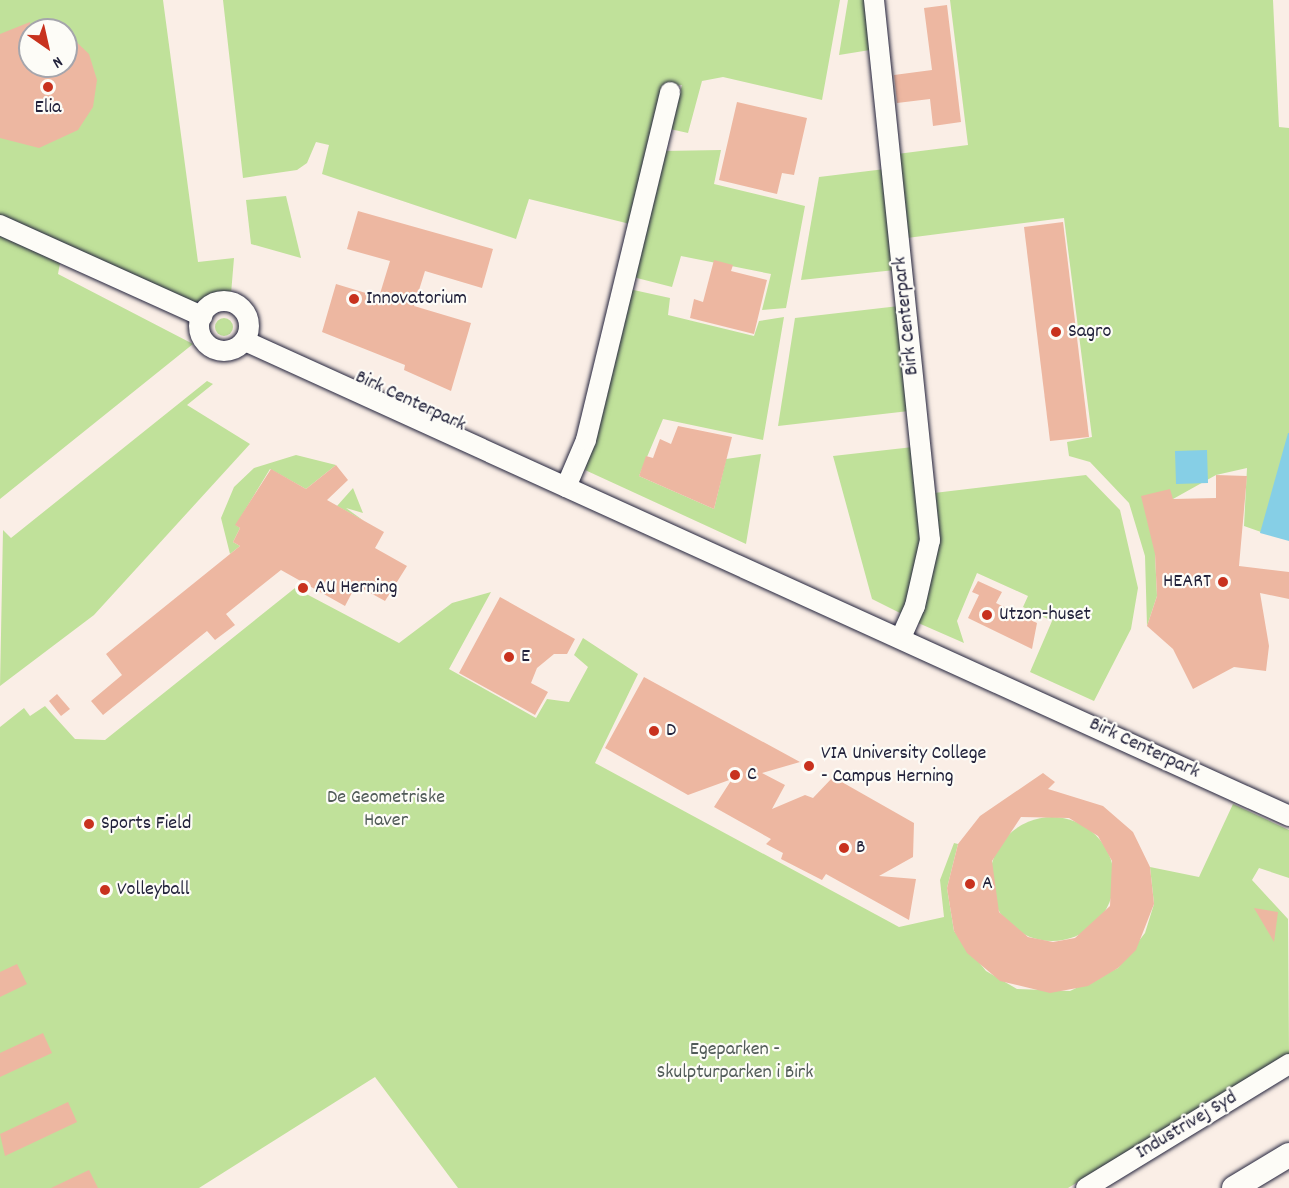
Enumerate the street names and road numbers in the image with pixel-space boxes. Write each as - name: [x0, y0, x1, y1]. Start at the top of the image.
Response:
- street label: Birk Centerpark: [889, 256, 925, 376]
- street label: Birk Centerpark: [351, 366, 469, 438]
- street label: Birk Centerpark: [1085, 713, 1203, 785]
- street label: Industrivej Syd: [1132, 1086, 1242, 1166]

